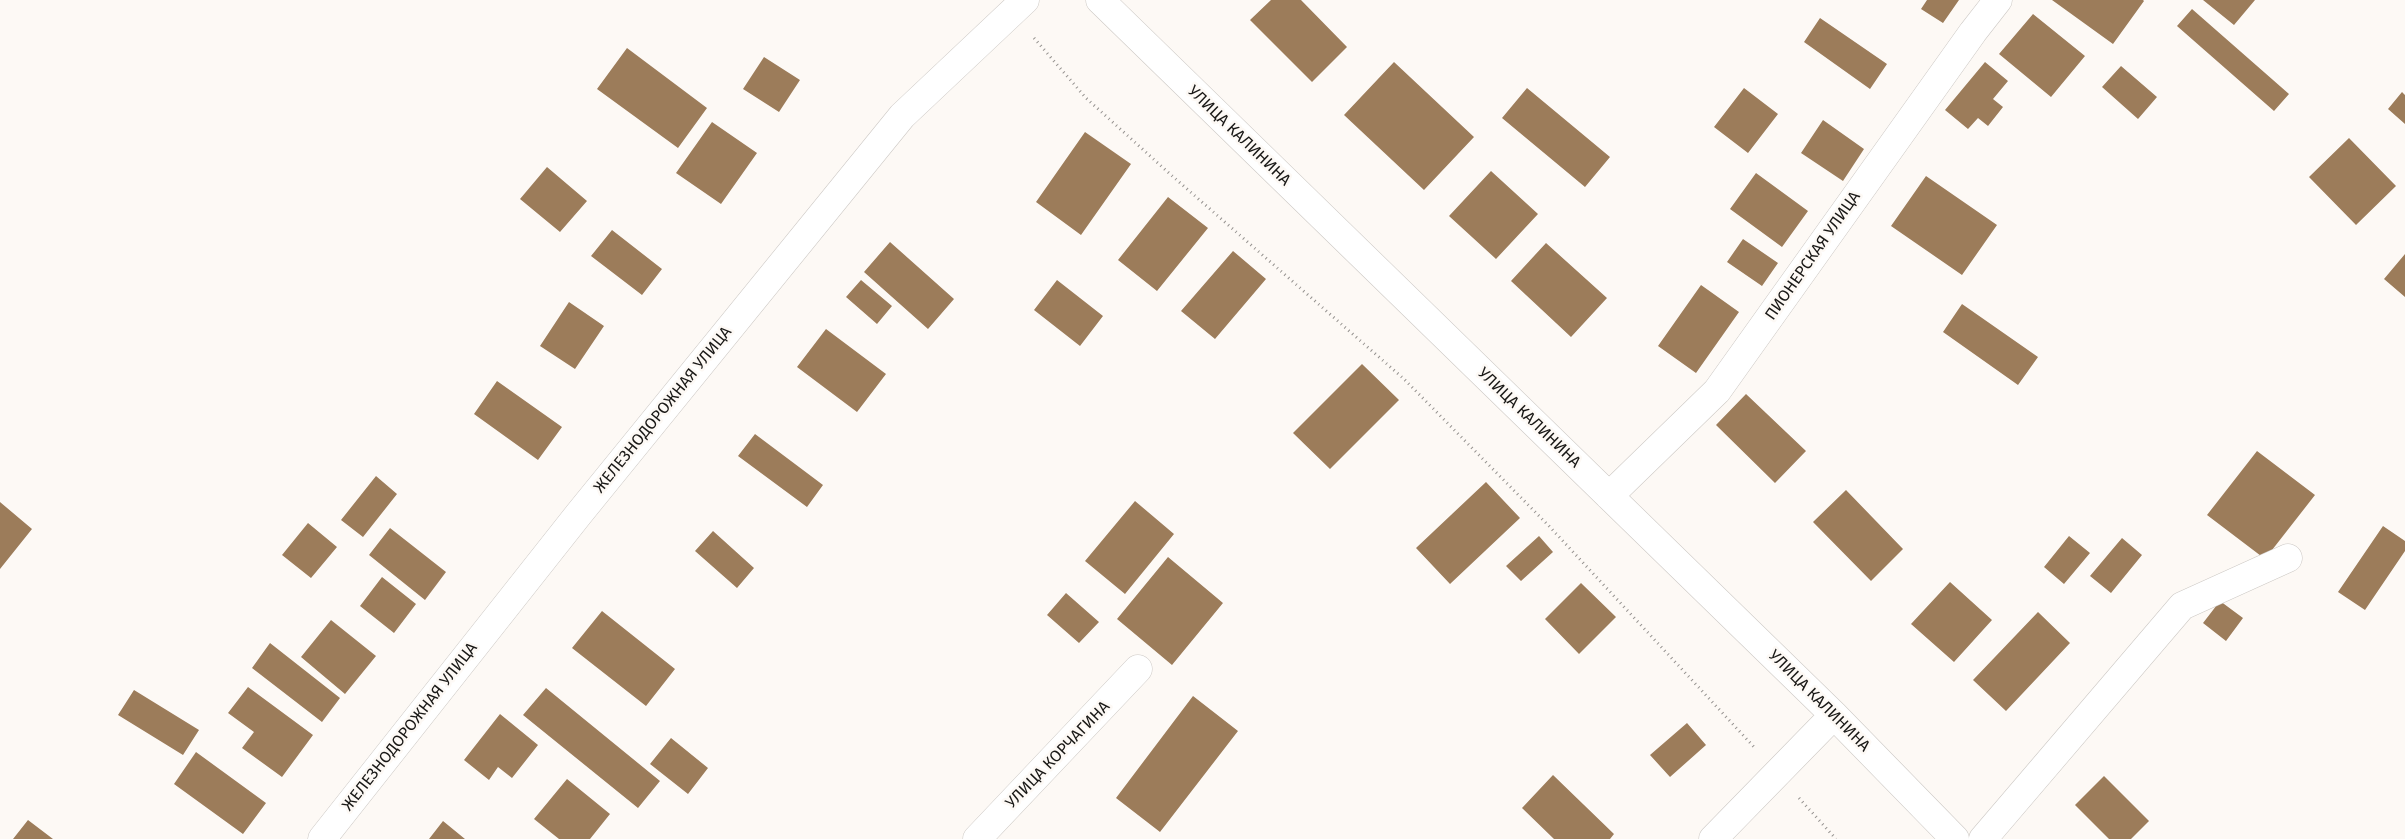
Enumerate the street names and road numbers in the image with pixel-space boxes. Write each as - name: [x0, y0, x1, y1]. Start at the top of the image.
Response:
- street label: УЛИЦА КАЛИНИНА: [1184, 82, 1294, 190]
- street label: ПИОНЕРСКАЯ УЛИЦА: [1761, 188, 1865, 324]
- street label: ЖЕЛЕЗНОДОРОЖНАЯ УЛИЦА: [590, 323, 736, 497]
- street label: УЛИЦА КАЛИНИНА: [1474, 364, 1584, 472]
- street label: ЖЕЛЕЗНОДОРОЖНАЯ УЛИЦА: [338, 639, 482, 815]
- street label: УЛИЦА КАЛИНИНА: [1764, 646, 1874, 756]
- street label: УЛИЦА КОРЧАГИНА: [1002, 697, 1114, 813]

